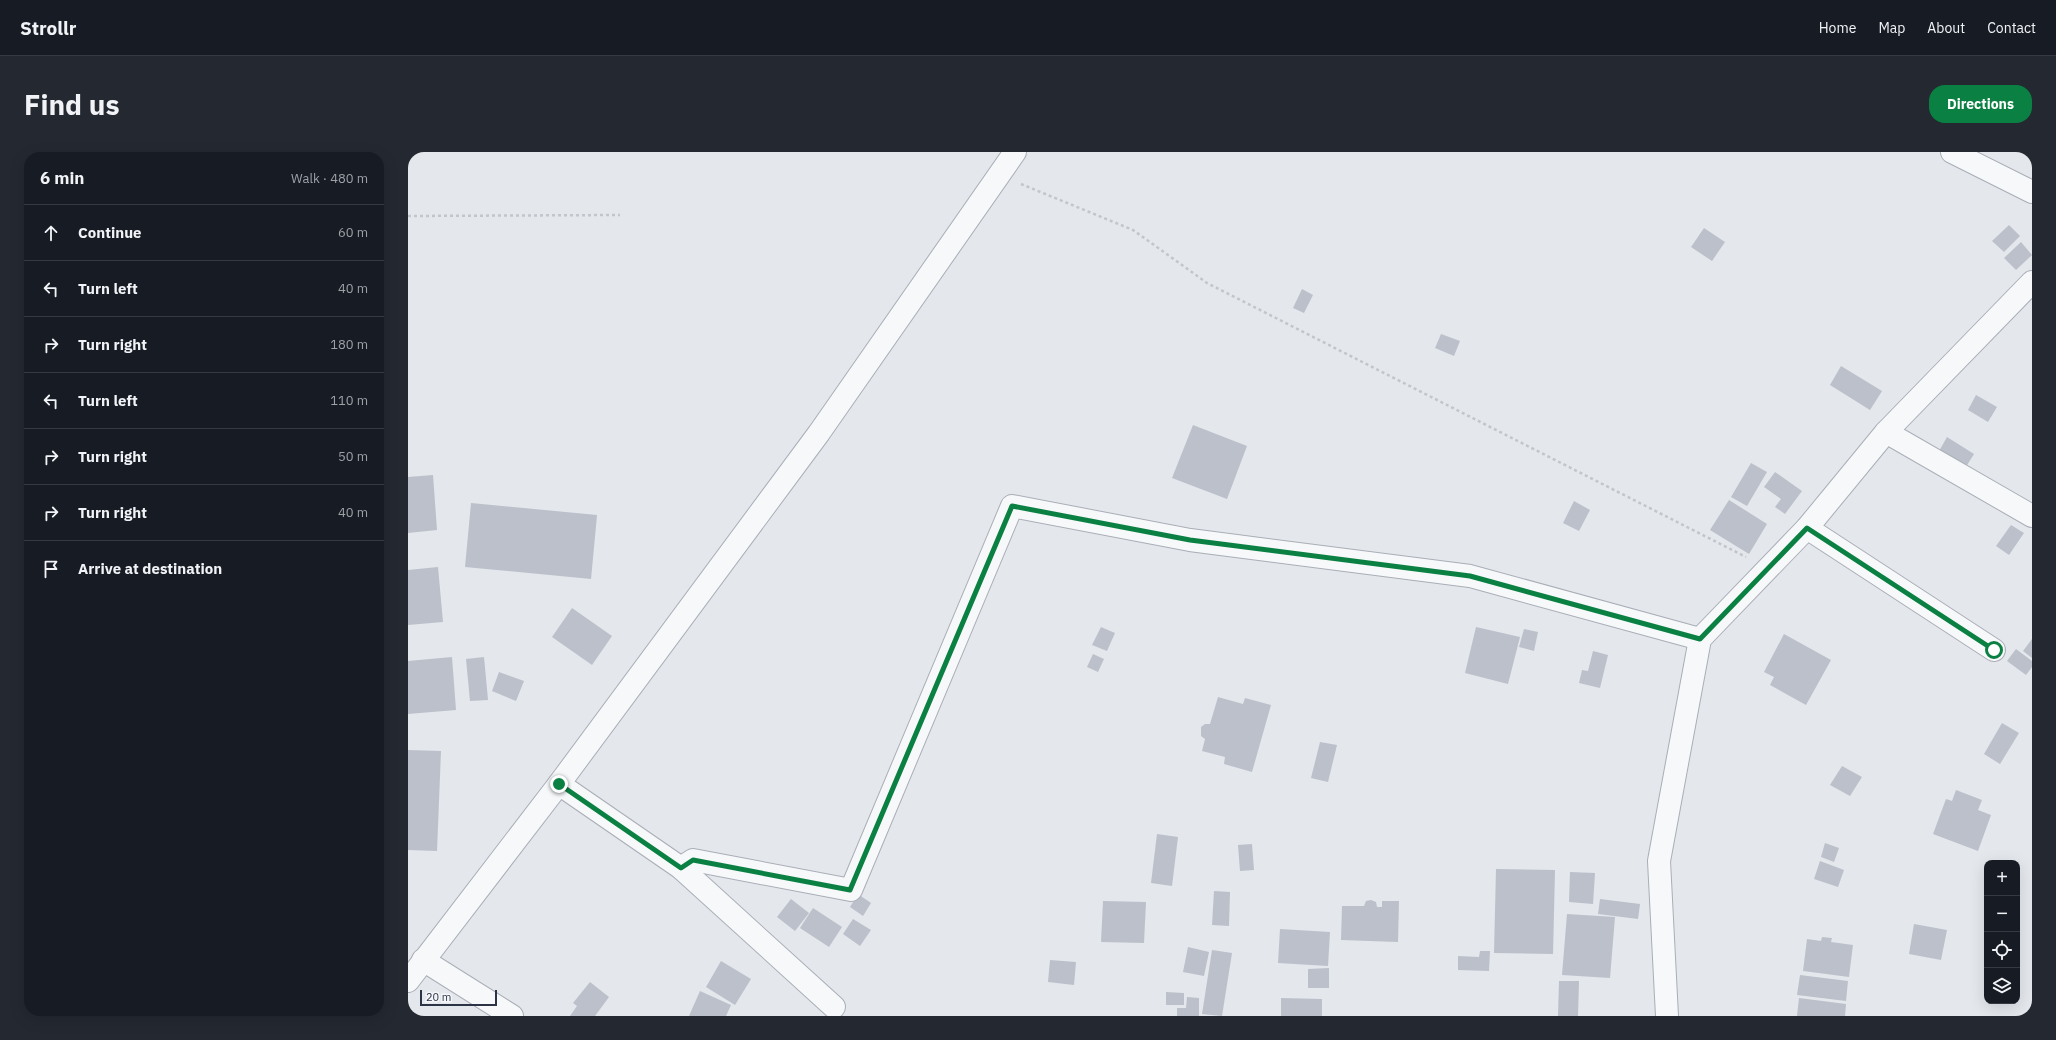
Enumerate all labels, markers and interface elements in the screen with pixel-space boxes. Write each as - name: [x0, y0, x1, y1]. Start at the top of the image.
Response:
- text: Strollr: [20, 16, 76, 40]
- text: Home: [1819, 19, 1856, 37]
- text: Map: [1878, 19, 1905, 37]
- text: About: [1927, 19, 1965, 37]
- text: Contact: [1987, 19, 2036, 37]
- button: Directions: [1929, 85, 2032, 123]
- text: Find us: [24, 86, 120, 123]
- text: 6 min: [40, 167, 84, 189]
- text: Walk · 480 m: [291, 170, 368, 187]
- icon: ahead: [40, 222, 62, 244]
- text: Continue: [78, 223, 142, 242]
- text: 60 m: [338, 224, 368, 241]
- icon: left: [40, 278, 62, 300]
- text: Turn left: [78, 279, 138, 298]
- text: 40 m: [338, 280, 368, 297]
- icon: right: [40, 334, 62, 356]
- text: Turn right: [78, 335, 147, 354]
- text: 180 m: [330, 336, 368, 353]
- icon: left: [40, 390, 62, 412]
- text: Turn left: [78, 391, 138, 410]
- text: 110 m: [330, 392, 368, 409]
- icon: right: [40, 446, 62, 468]
- text: Turn right: [78, 447, 147, 466]
- text: 50 m: [338, 448, 368, 465]
- icon: right: [40, 502, 62, 524]
- text: Turn right: [78, 503, 147, 522]
- text: 40 m: [338, 504, 368, 521]
- icon: arrive: [40, 558, 62, 580]
- text: Arrive at destination: [78, 559, 222, 578]
- route start: [1985, 641, 2003, 659]
- route end: [550, 775, 568, 793]
- map controls: [1984, 860, 2020, 1004]
- button: +: [1984, 860, 2020, 896]
- button: −: [1984, 896, 2020, 932]
- button: locate: [1984, 932, 2020, 968]
- button: layers: [1984, 968, 2020, 1004]
- scale bar: [420, 988, 497, 1007]
- text: 20 m: [426, 990, 451, 1004]

